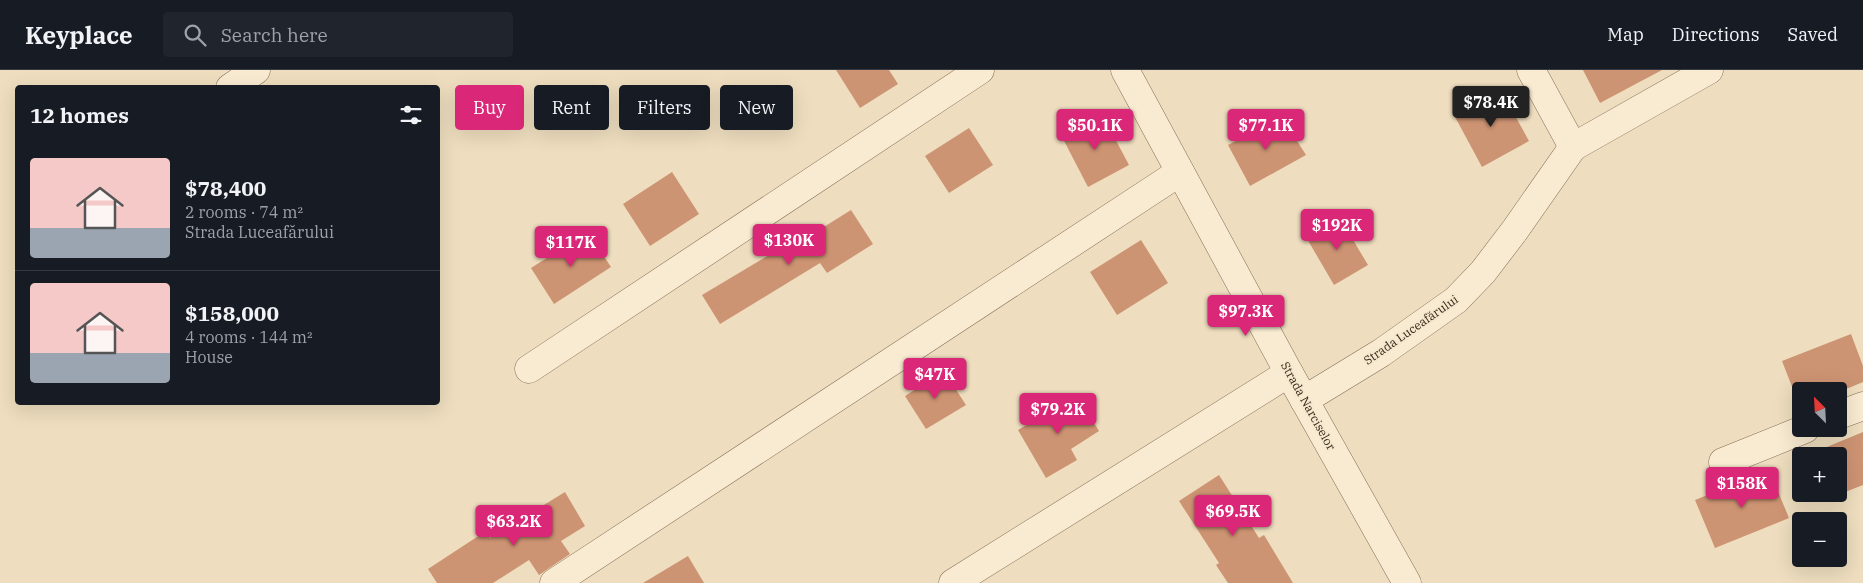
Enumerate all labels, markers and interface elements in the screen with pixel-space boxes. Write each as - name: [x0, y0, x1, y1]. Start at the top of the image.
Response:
- search box: [163, 12, 513, 57]
- text: Keyplace: [25, 19, 133, 51]
- icon: search: [181, 21, 209, 49]
- text: Search here: [221, 23, 328, 47]
- text: Map: [1607, 23, 1644, 46]
- text: Directions: [1672, 23, 1760, 46]
- text: Saved: [1788, 23, 1838, 46]
- chip: Buy: [455, 85, 524, 130]
- chip: Rent: [534, 85, 609, 130]
- chip: Filters: [619, 85, 710, 130]
- chip: New: [720, 85, 793, 130]
- pin: $78.4K: [1450, 85, 1532, 128]
- text: $78.4K: [1463, 92, 1519, 112]
- text: 12 homes: [30, 101, 129, 129]
- icon: filters: [397, 101, 425, 129]
- pin: $50.1K: [1054, 108, 1136, 151]
- pin: $77.1K: [1225, 108, 1307, 151]
- text: $50.1K: [1067, 115, 1123, 135]
- text: $77.1K: [1238, 115, 1294, 135]
- text: $78,400: [185, 174, 266, 202]
- icon: home: [70, 178, 130, 238]
- text: 2 rooms · 74 m²: [185, 202, 303, 222]
- pin: $192K: [1302, 208, 1372, 251]
- text: $192K: [1312, 215, 1362, 235]
- text: Strada Luceafărului: [185, 222, 334, 242]
- pin: $130K: [754, 224, 824, 266]
- pin: $117K: [536, 226, 606, 268]
- text: $130K: [764, 230, 814, 250]
- text: $117K: [546, 232, 596, 252]
- street label: Strada Luceafărului: [1361, 291, 1461, 368]
- pin: $97.3K: [1205, 294, 1287, 337]
- text: $158,000: [185, 299, 279, 327]
- text: $97.3K: [1218, 301, 1274, 321]
- icon: home: [70, 303, 130, 363]
- text: 4 rooms · 144 m²: [185, 327, 313, 347]
- text: House: [185, 347, 233, 367]
- pin: $47K: [905, 358, 965, 400]
- street label: Strada Narciselor: [1278, 359, 1339, 453]
- text: $47K: [915, 364, 956, 384]
- north arrow: [1792, 382, 1848, 438]
- map controls: [1792, 382, 1847, 567]
- pin: $79.2K: [1017, 392, 1099, 435]
- text: $79.2K: [1030, 399, 1086, 419]
- button: +: [1792, 447, 1847, 502]
- pin: $158K: [1707, 466, 1777, 509]
- text: $158K: [1717, 473, 1767, 493]
- pin: $69.5K: [1192, 494, 1274, 537]
- text: $69.5K: [1205, 501, 1261, 521]
- pin: $63.2K: [473, 504, 555, 547]
- text: $63.2K: [486, 511, 542, 531]
- button: −: [1792, 512, 1847, 567]

